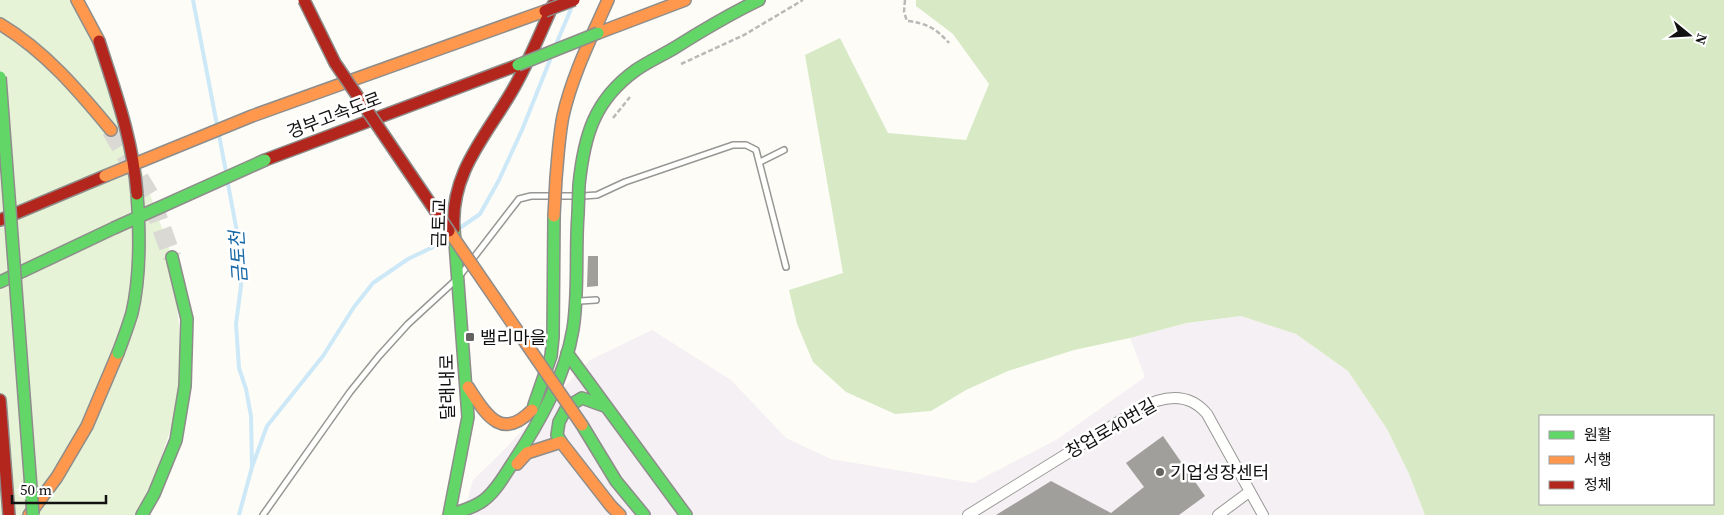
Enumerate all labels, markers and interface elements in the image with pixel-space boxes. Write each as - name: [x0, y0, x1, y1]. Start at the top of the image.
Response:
- north arrow: [1664, 10, 1714, 60]
- text: N: [1690, 31, 1712, 47]
- street label: 경부고속도로: [283, 86, 385, 144]
- street label: 금토교: [426, 198, 452, 248]
- water label: 금토천: [223, 228, 253, 284]
- place label: 밸리마을: [480, 325, 546, 350]
- marker: 밸리마을: [464, 331, 476, 343]
- street label: 달래내로: [434, 354, 460, 420]
- street label: 창업로40번길: [1061, 392, 1161, 464]
- legend: [1539, 415, 1714, 505]
- text: 원활: [1584, 424, 1612, 445]
- text: 서행: [1584, 449, 1612, 470]
- place label: 기업성장센터: [1170, 460, 1269, 485]
- marker: 기업성장센터: [1154, 466, 1166, 478]
- scale bar: [12, 472, 106, 504]
- text: 정체: [1584, 474, 1612, 495]
- text: 50 m: [20, 479, 52, 500]

